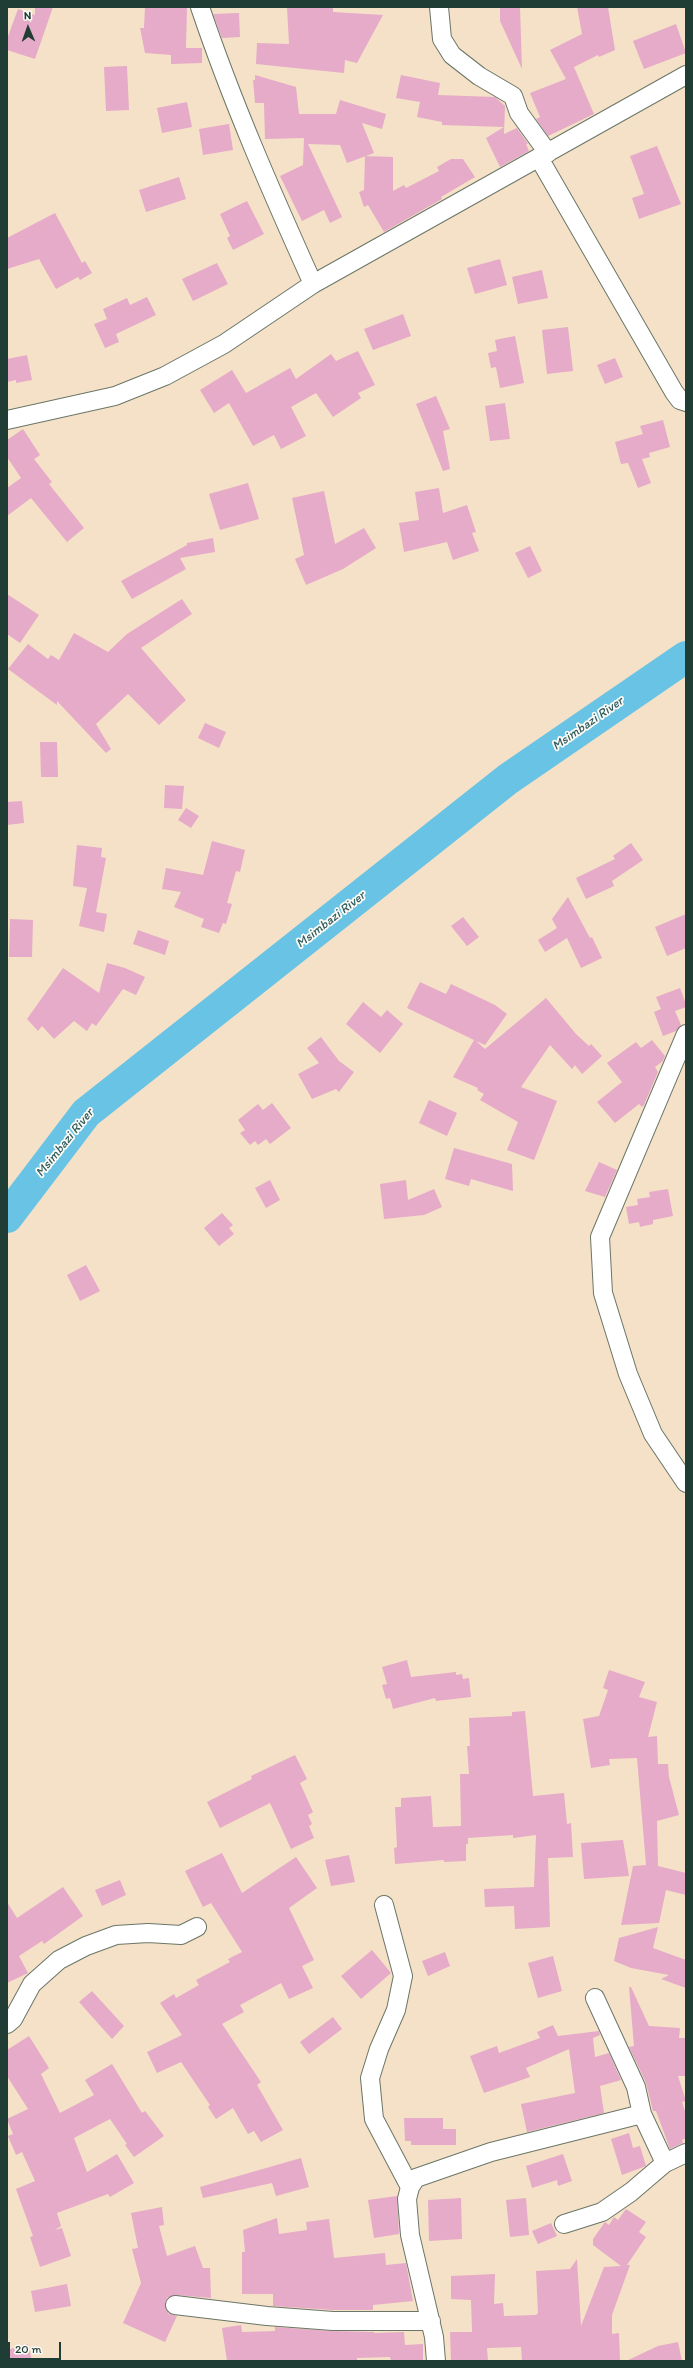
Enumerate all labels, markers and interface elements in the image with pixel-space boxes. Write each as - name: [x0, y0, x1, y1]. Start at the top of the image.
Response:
- north arrow: [8, 8, 48, 48]
- text: N: [24, 9, 32, 22]
- water label: Msimbazi River: [549, 694, 627, 754]
- water label: Msimbazi River: [293, 888, 369, 952]
- water label: Msimbazi River: [33, 1106, 97, 1180]
- scale bar: [10, 2334, 63, 2360]
- text: 20 m: [15, 2342, 42, 2356]

